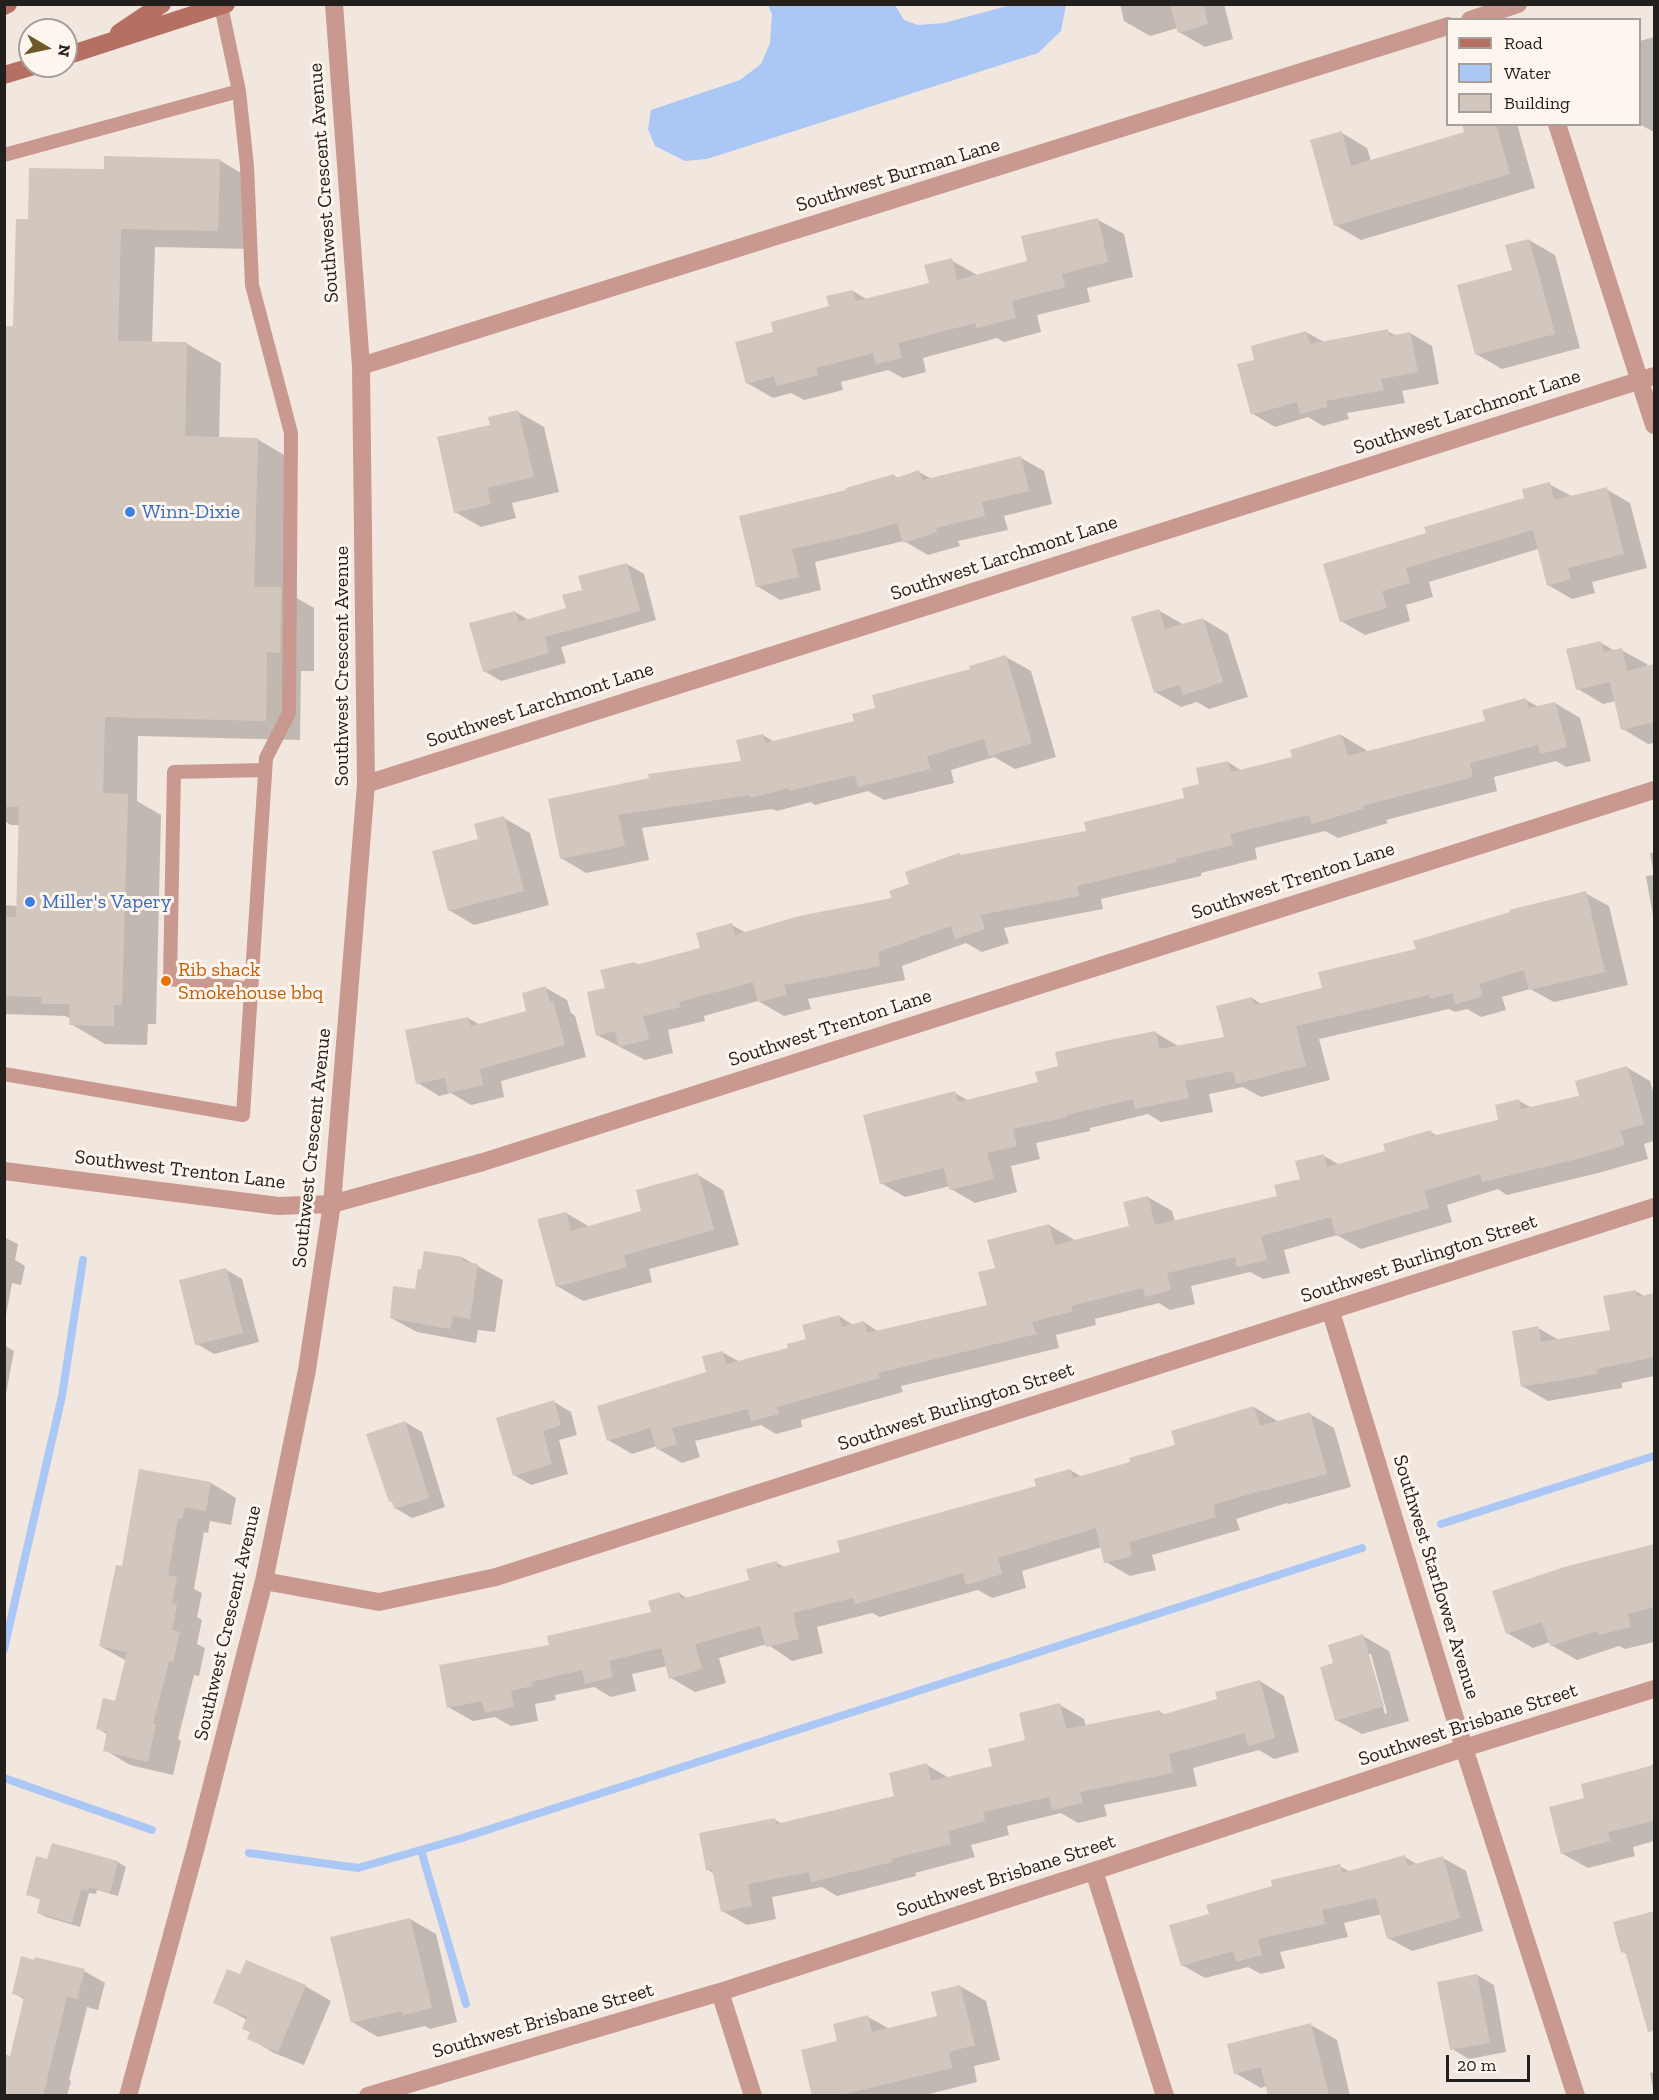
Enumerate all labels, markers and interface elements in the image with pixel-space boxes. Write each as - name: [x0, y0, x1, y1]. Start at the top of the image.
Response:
- north arrow: [18, 18, 78, 78]
- legend: [1446, 18, 1641, 126]
- text: Road: [1504, 32, 1543, 54]
- text: N: [54, 43, 75, 58]
- street label: Southwest Crescent Avenue: [304, 62, 344, 304]
- text: Water: [1504, 62, 1551, 84]
- text: Building: [1504, 92, 1570, 114]
- street label: Southwest Burman Lane: [793, 133, 1003, 217]
- street label: Southwest Larchmont Lane: [1350, 364, 1584, 460]
- place label: Winn-Dixie: [142, 500, 240, 524]
- marker: Winn-Dixie: [123, 505, 137, 519]
- street label: Southwest Larchmont Lane: [887, 510, 1121, 606]
- street label: Southwest Crescent Avenue: [330, 546, 354, 786]
- street label: Southwest Larchmont Lane: [423, 657, 657, 753]
- street label: Southwest Trenton Lane: [1188, 837, 1398, 925]
- place label: Miller's Vapery: [42, 890, 171, 914]
- marker: Miller's Vapery: [23, 895, 37, 909]
- place label: Rib shack Smokehouse bbq: [178, 958, 323, 1005]
- marker: Rib shack Smokehouse bbq: [159, 974, 173, 988]
- street label: Southwest Trenton Lane: [725, 984, 935, 1072]
- street label: Southwest Crescent Avenue: [287, 1027, 337, 1269]
- street label: Southwest Trenton Lane: [73, 1145, 287, 1195]
- street label: Southwest Burlington Street: [1298, 1209, 1540, 1309]
- street label: Southwest Burlington Street: [835, 1357, 1077, 1457]
- street label: Southwest Starflower Avenue: [1387, 1452, 1485, 1702]
- street label: Southwest Crescent Avenue: [189, 1503, 267, 1743]
- street label: Southwest Brisbane Street: [1355, 1678, 1581, 1772]
- street label: Southwest Brisbane Street: [893, 1829, 1119, 1923]
- street label: Southwest Brisbane Street: [430, 1978, 656, 2064]
- scale bar: [1449, 2043, 1533, 2081]
- text: 20 m: [1457, 2054, 1496, 2076]

